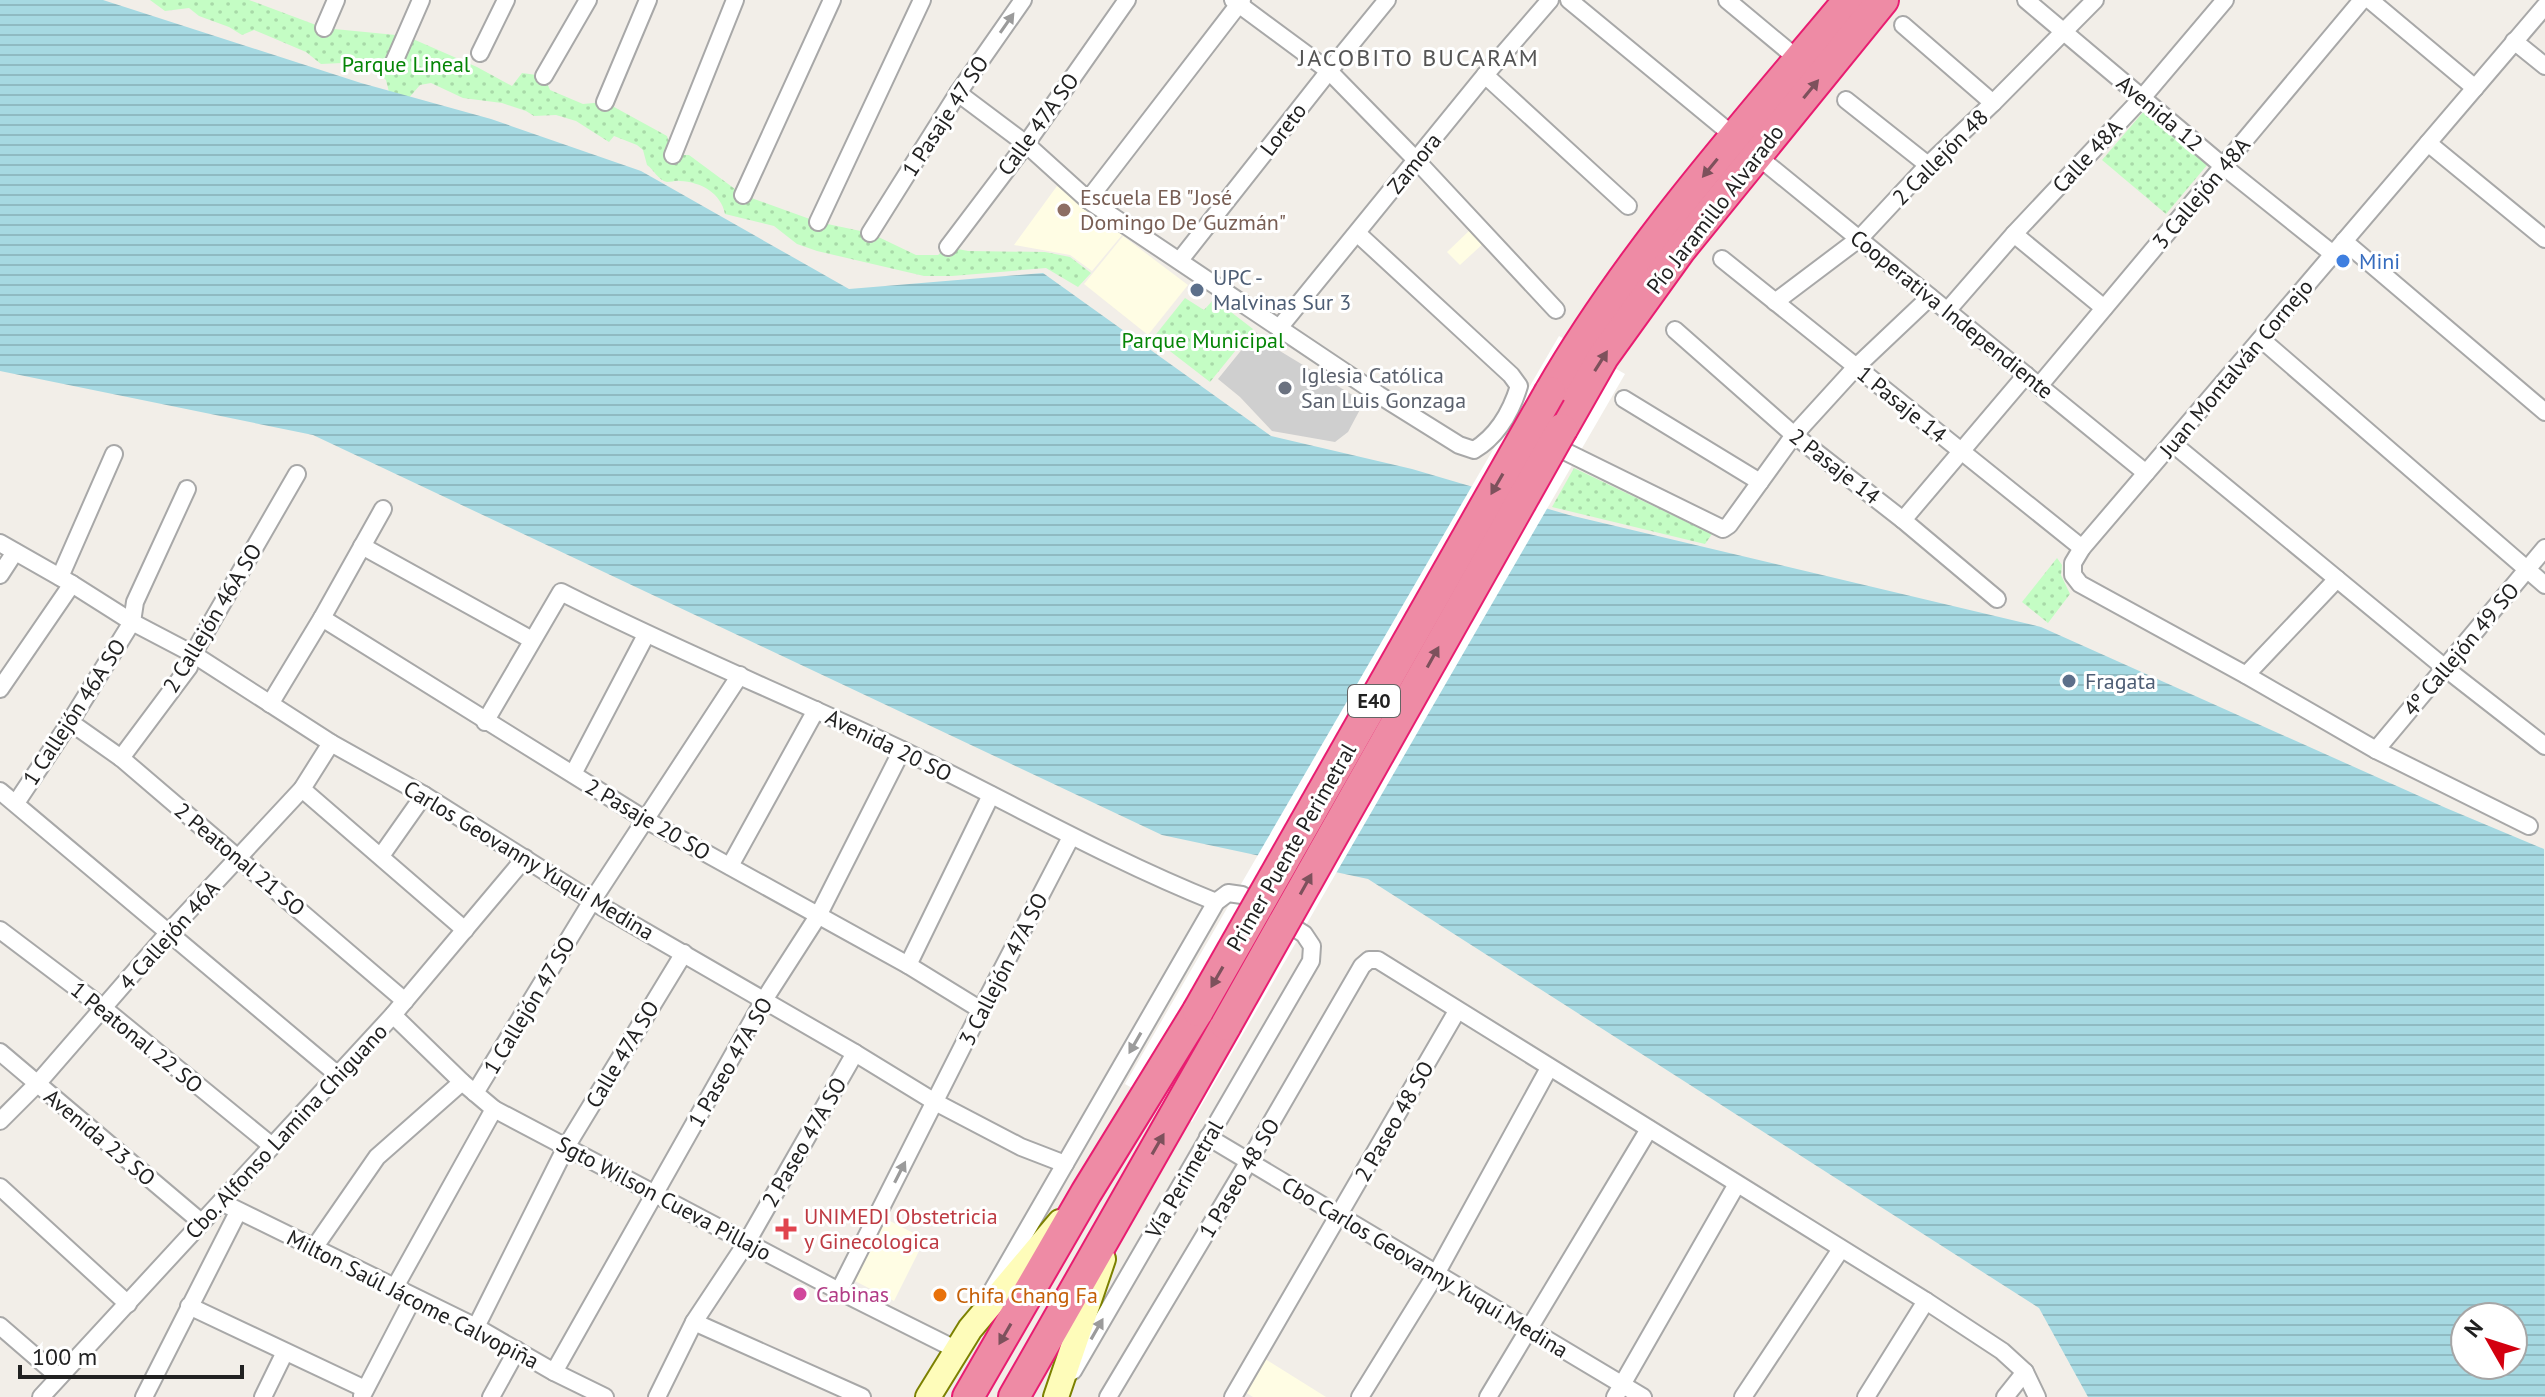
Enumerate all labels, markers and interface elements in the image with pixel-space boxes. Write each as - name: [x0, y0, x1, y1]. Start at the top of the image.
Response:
- one-way arrow: [999, 13, 1014, 34]
- district label: JACOBITO BUCARAM: [1297, 42, 1540, 73]
- park label: Parque Lineal: [342, 50, 471, 78]
- street label: 1 Pasaje 47 SO: [895, 50, 995, 182]
- street label: Calle 47A SO: [991, 67, 1085, 181]
- street label: Avenida 12: [2111, 69, 2209, 157]
- one-way arrow: [1802, 79, 1819, 99]
- street label: Loreto: [1254, 97, 1312, 161]
- street label: 2 Callejón 48: [1886, 103, 1994, 211]
- street label: Calle 48A: [2046, 114, 2128, 198]
- street label: Pío Jaramillo Alvarado: [1640, 119, 1790, 299]
- street label: Zamora: [1381, 127, 1447, 199]
- street label: 3 Callejón 48A: [2146, 131, 2256, 255]
- one-way arrow: [1702, 158, 1719, 178]
- place label: Escuela EB "José Domingo De Guzmán": [1080, 183, 1286, 236]
- marker: Escuela EB "José Domingo De Guzmán": [1055, 201, 1073, 219]
- street label: Cooperativa Independiente: [1845, 223, 2059, 405]
- place label: Mini: [2359, 247, 2400, 275]
- marker: Mini: [2334, 252, 2352, 270]
- place label: UPC - Malvinas Sur 3: [1213, 263, 1351, 316]
- street label: Juan Montalván Cornejo: [2152, 273, 2319, 464]
- marker: UPC - Malvinas Sur 3: [1188, 281, 1206, 299]
- park label: Parque Municipal: [1122, 326, 1285, 354]
- one-way arrow: [1594, 350, 1608, 372]
- street label: 1 Pasaje 14: [1851, 359, 1953, 449]
- place label: Iglesia Católica San Luis Gonzaga: [1301, 361, 1466, 414]
- marker: Iglesia Católica San Luis Gonzaga: [1276, 379, 1294, 397]
- street label: 2 Pasaje 14: [1784, 422, 1886, 510]
- one-way arrow: [1490, 472, 1504, 495]
- street label: 2 Callejón 46A SO: [156, 538, 268, 698]
- street label: 4º Callejón 49 SO: [2397, 576, 2525, 722]
- street label: 1 Callejón 46A SO: [16, 633, 132, 791]
- one-way arrow: [1426, 646, 1440, 668]
- place label: Fragata: [2085, 667, 2156, 695]
- marker: Fragata: [2060, 672, 2078, 690]
- road number: E40: [1348, 685, 1400, 717]
- street label: Avenida 20 SO: [821, 702, 957, 788]
- street label: Primer Puente Perimetral: [1220, 738, 1362, 956]
- street label: 2 Pasaje 20 SO: [580, 772, 716, 866]
- street label: Carlos Geovanny Yuqui Medina: [399, 774, 659, 946]
- street label: 2 Peatonal 21 SO: [169, 796, 311, 922]
- one-way arrow: [1298, 873, 1312, 895]
- street label: 4 Callejón 46A: [113, 874, 225, 995]
- street label: 3 Callejón 47A SO: [952, 888, 1054, 1050]
- street label: 1 Callejón 47 SO: [477, 931, 581, 1079]
- one-way arrow: [1210, 966, 1224, 989]
- street label: 1 Peatonal 22 SO: [65, 975, 209, 1099]
- street label: 1 Paseo 47A SO: [682, 992, 778, 1132]
- street label: Calle 47A SO: [579, 995, 665, 1113]
- street label: Cbo. Alfonso Lamina Chiguano: [179, 1017, 393, 1245]
- one-way arrow: [1128, 1032, 1142, 1054]
- street label: 2 Paseo 48 SO: [1348, 1056, 1440, 1186]
- street label: 2 Paseo 47A SO: [756, 1072, 852, 1212]
- street label: Avenida 23 SO: [39, 1082, 161, 1192]
- street label: 1 Paseo 48 SO: [1192, 1113, 1286, 1243]
- street label: Vía Perimetral: [1138, 1115, 1229, 1244]
- street label: Sgto Wilson Cueva Pillajo: [552, 1129, 776, 1267]
- one-way arrow: [1151, 1133, 1165, 1155]
- one-way arrow: [893, 1160, 907, 1183]
- street label: Cbo Carlos Geovanny Yuqui Medina: [1277, 1170, 1573, 1364]
- place label: UNIMEDI Obstetricia y Ginecologica: [804, 1202, 998, 1255]
- marker: UNIMEDI Obstetricia y Ginecologica: [775, 1218, 797, 1240]
- street label: Milton Saúl Jácome Calvopiña: [282, 1223, 544, 1375]
- place label: Cabinas: [816, 1280, 889, 1308]
- place label: Chifa Chang Fa: [956, 1281, 1098, 1309]
- marker: Cabinas: [791, 1285, 809, 1303]
- marker: Chifa Chang Fa: [931, 1286, 949, 1304]
- north arrow: [2449, 1301, 2529, 1381]
- text: N: [2458, 1314, 2489, 1343]
- one-way arrow: [1090, 1318, 1104, 1341]
- one-way arrow: [998, 1323, 1012, 1345]
- scale bar: [20, 1329, 242, 1379]
- text: 100 m: [32, 1341, 97, 1372]

